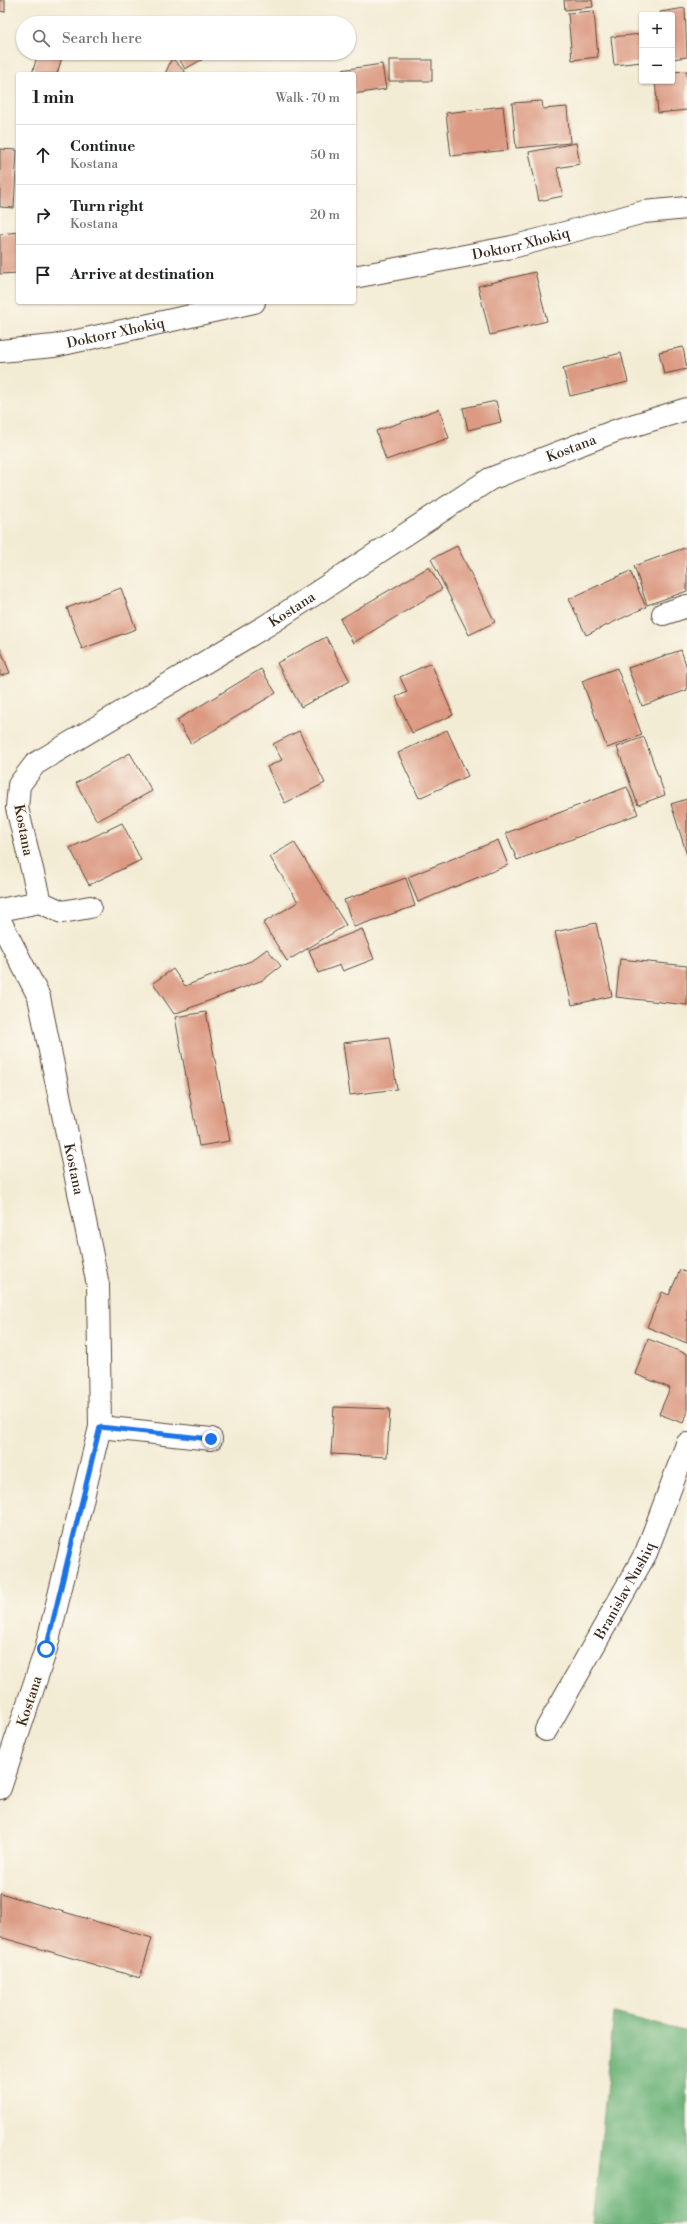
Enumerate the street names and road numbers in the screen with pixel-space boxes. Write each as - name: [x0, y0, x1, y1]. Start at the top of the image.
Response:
- street label: Doktorr Xhokiq: [471, 224, 572, 264]
- street label: Doktorr Xhokiq: [65, 314, 166, 353]
- street label: Kostana: [544, 431, 600, 467]
- street label: Kostana: [266, 588, 320, 632]
- street label: Kostana: [9, 803, 37, 858]
- street label: Kostana: [59, 1142, 87, 1197]
- street label: Branislav Nushiq: [591, 1540, 659, 1644]
- street label: Kostana: [13, 1673, 47, 1729]

